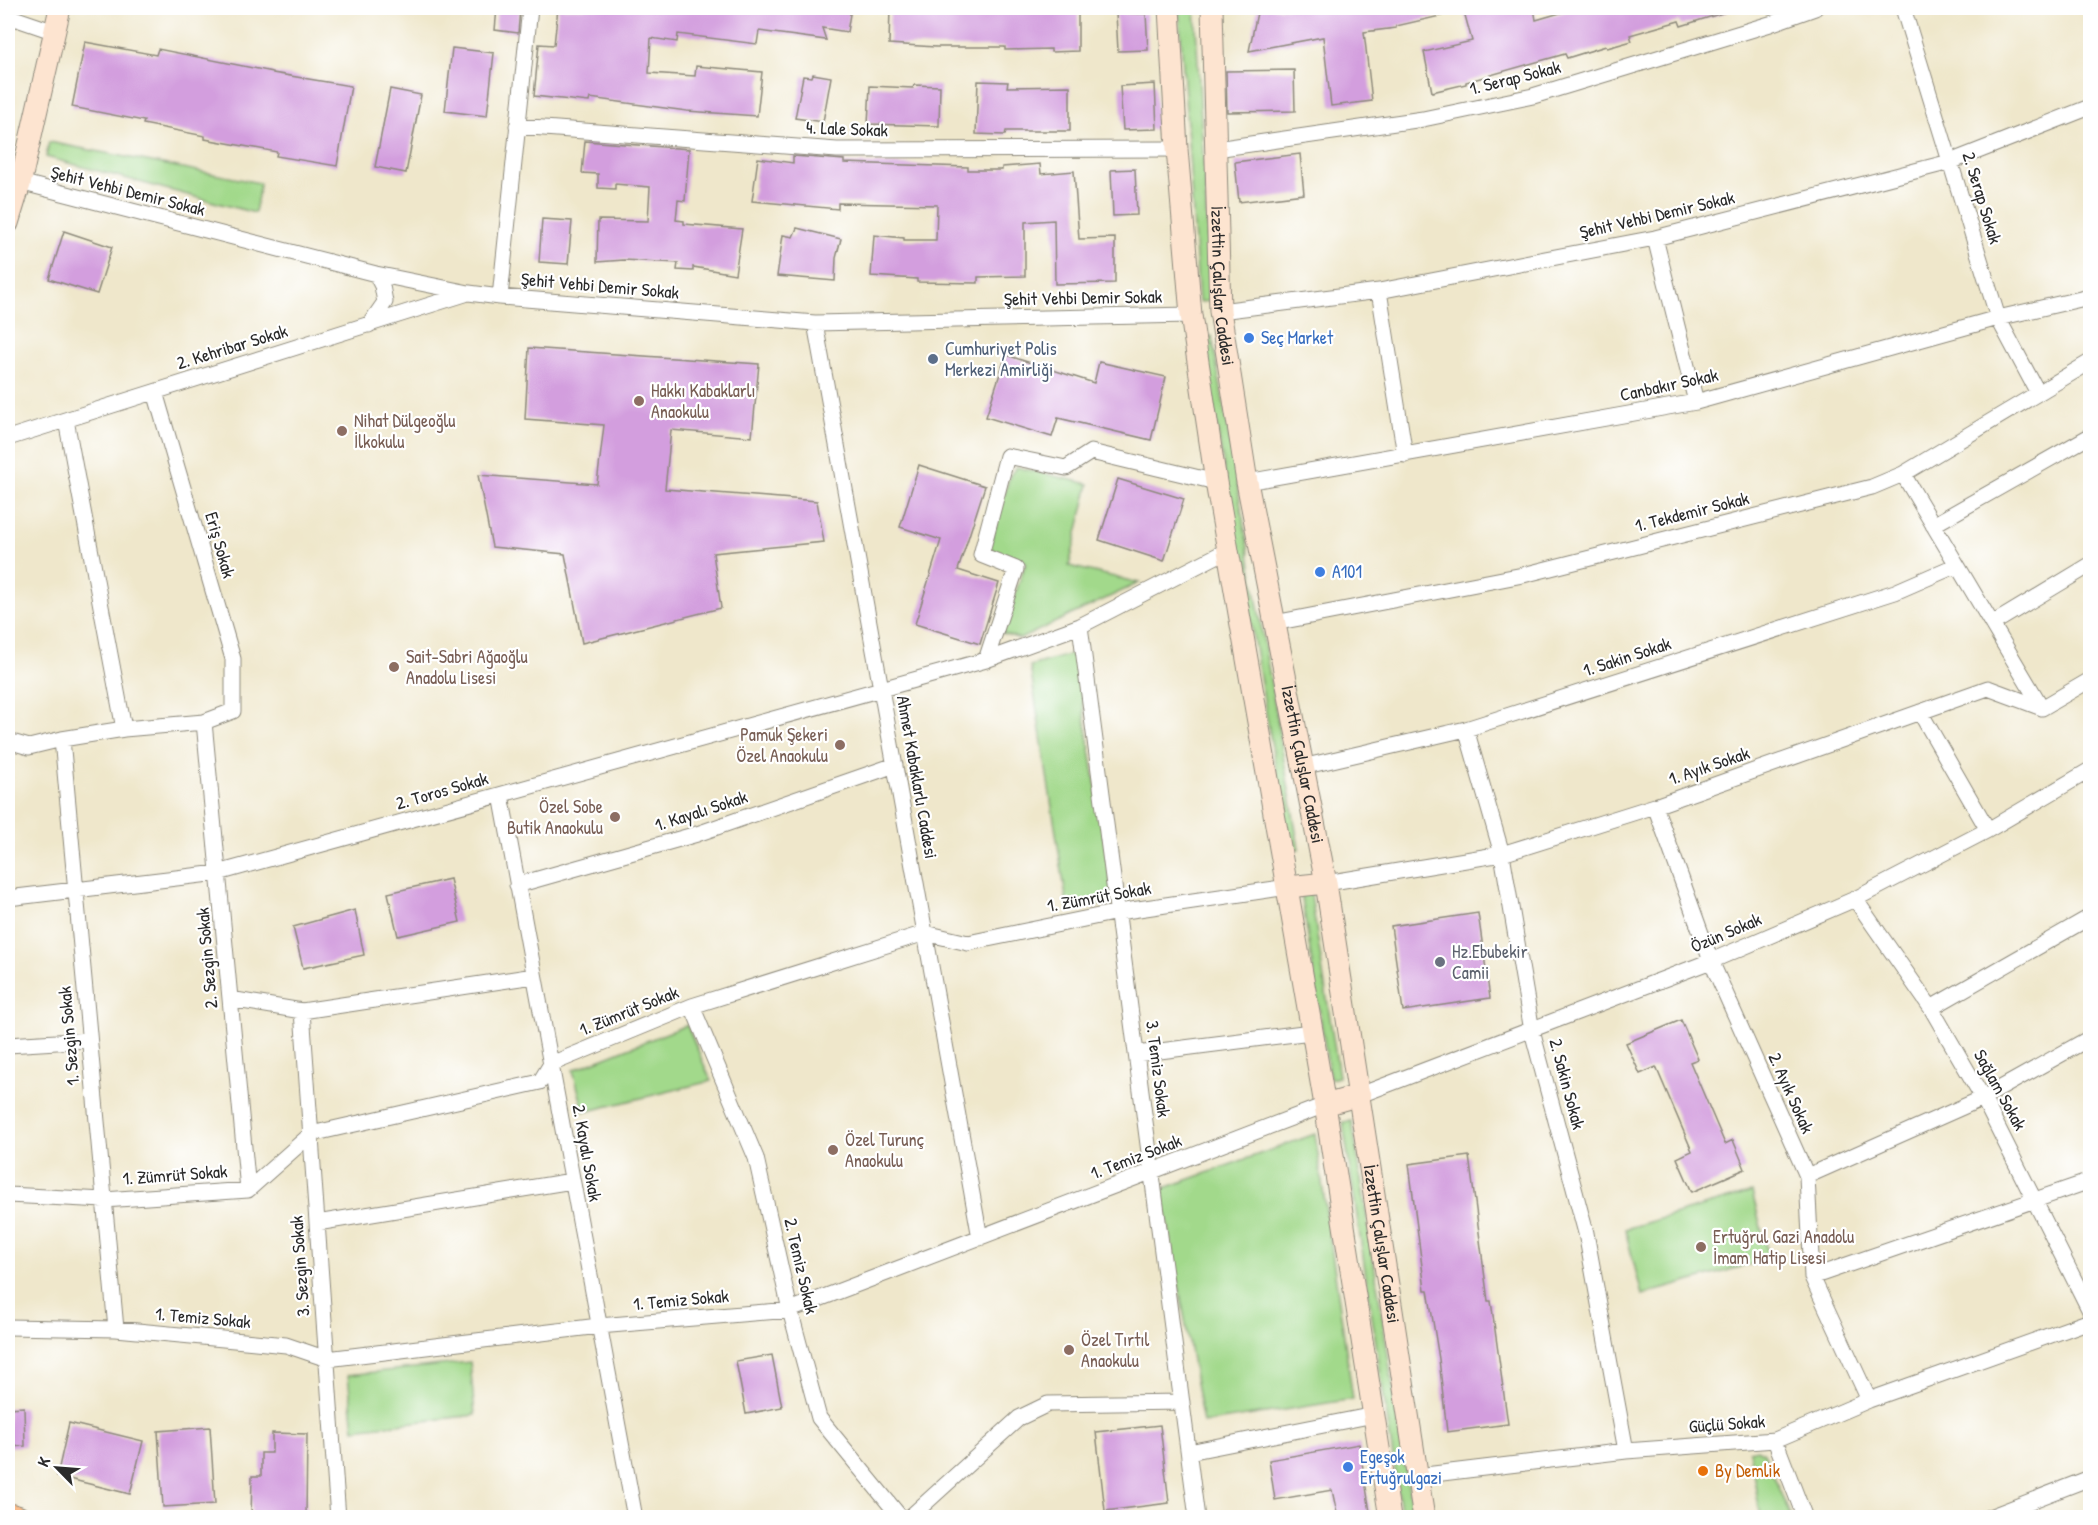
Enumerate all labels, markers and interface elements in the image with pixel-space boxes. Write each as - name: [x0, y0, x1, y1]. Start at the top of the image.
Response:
- street label: 1. Serap Sokak: [1467, 54, 1564, 101]
- street label: 4. Lale Sokak: [806, 115, 889, 142]
- street label: 2. Serap Sokak: [1957, 149, 2009, 248]
- street label: Şehit Vehbi Demir Sokak: [48, 159, 208, 222]
- street label: Şehit Vehbi Demir Sokak: [1577, 184, 1737, 245]
- street label: İzzettin Çalışlar Caddesi: [1205, 205, 1241, 367]
- street label: Şehit Vehbi Demir Sokak: [520, 266, 681, 305]
- street label: Şehit Vehbi Demir Sokak: [1004, 284, 1163, 311]
- street label: 2. Kehribar Sokak: [173, 318, 291, 375]
- place label: Seç Market: [1261, 325, 1334, 350]
- marker: Seç Market: [1242, 331, 1256, 345]
- place label: Cumhuriyet Polis Merkezi Amirliği: [945, 336, 1057, 382]
- marker: Cumhuriyet Polis Merkezi Amirliği: [926, 352, 940, 366]
- street label: Canbakır Sokak: [1618, 362, 1721, 407]
- place label: Hakkı Kabaklarlı Anaokulu: [651, 378, 756, 424]
- marker: Hakkı Kabaklarlı Anaokulu: [632, 394, 646, 408]
- place label: Nihat Dülgeoğlu İlkokulu: [354, 408, 456, 454]
- marker: Nihat Dülgeoğlu İlkokulu: [335, 424, 349, 438]
- street label: 1. Tekdemir Sokak: [1632, 485, 1752, 538]
- street label: Eriş Sokak: [199, 509, 242, 581]
- place label: A101: [1332, 559, 1362, 584]
- marker: A101: [1313, 565, 1327, 579]
- street label: 1. Sakin Sokak: [1580, 630, 1675, 682]
- place label: Sait-Sabri Ağaoğlu Anadolu Lisesi: [406, 644, 528, 690]
- marker: Sait-Sabri Ağaoğlu Anadolu Lisesi: [387, 660, 401, 674]
- street label: İzzettin Çalışlar Caddesi: [1275, 683, 1331, 845]
- street label: Ahmet Kabaklarlı Caddesi: [891, 693, 944, 860]
- place label: Pamuk Şekeri Özel Anaokulu: [736, 722, 828, 768]
- marker: Pamuk Şekeri Özel Anaokulu: [833, 738, 847, 752]
- street label: 1. Ayık Sokak: [1665, 740, 1753, 791]
- street label: 2. Toros Sokak: [393, 765, 491, 816]
- street label: 1. Kayalı Sokak: [651, 784, 751, 837]
- place label: Özel Sobe Butik Anaokulu: [507, 794, 603, 840]
- marker: Özel Sobe Butik Anaokulu: [608, 810, 622, 824]
- street label: 1. Zümrüt Sokak: [1045, 875, 1153, 918]
- street label: 2. Sezgin Sokak: [190, 906, 223, 1010]
- street label: Özün Sokak: [1687, 906, 1766, 959]
- place label: Hz.Ebubekir Camii: [1452, 939, 1528, 985]
- marker: Hz.Ebubekir Camii: [1433, 955, 1447, 969]
- street label: 1. Zümrüt Sokak: [575, 979, 683, 1042]
- street label: 1. Sezgin Sokak: [52, 985, 85, 1087]
- street label: 3. Temiz Sokak: [1140, 1019, 1177, 1119]
- street label: 2. Sakin Sokak: [1543, 1036, 1592, 1133]
- street label: Sağlam Sokak: [1968, 1045, 2033, 1135]
- street label: 2. Ayık Sokak: [1763, 1048, 1821, 1138]
- street label: 2. Kayalı Sokak: [567, 1102, 608, 1204]
- place label: Özel Turunç Anaokulu: [845, 1127, 924, 1173]
- street label: 1. Temiz Sokak: [1087, 1128, 1185, 1185]
- marker: Özel Turunç Anaokulu: [826, 1143, 840, 1157]
- street label: 1. Zümrüt Sokak: [122, 1158, 229, 1191]
- street label: İzzettin Çalışlar Caddesi: [1358, 1163, 1407, 1325]
- street label: 3. Sezgin Sokak: [283, 1214, 315, 1317]
- street label: 2. Temiz Sokak: [778, 1216, 825, 1317]
- place label: Ertuğrul Gazi Anadolu İmam Hatip Lisesi: [1713, 1224, 1854, 1270]
- marker: Ertuğrul Gazi Anadolu İmam Hatip Lisesi: [1694, 1240, 1708, 1254]
- street label: 1. Temiz Sokak: [632, 1283, 730, 1316]
- street label: 1. Temiz Sokak: [154, 1301, 252, 1334]
- place label: Özel Tırtıl Anaokulu: [1081, 1327, 1149, 1373]
- marker: Özel Tırtıl Anaokulu: [1062, 1343, 1076, 1357]
- street label: Güçlü Sokak: [1688, 1408, 1767, 1439]
- north arrow: [27, 1438, 87, 1498]
- place label: Egeşok Ertuğrulgazi: [1360, 1444, 1442, 1490]
- text: K: [32, 1453, 55, 1470]
- place label: By Demlik: [1715, 1458, 1781, 1483]
- marker: Egeşok Ertuğrulgazi: [1341, 1460, 1355, 1474]
- marker: By Demlik: [1696, 1464, 1710, 1478]

